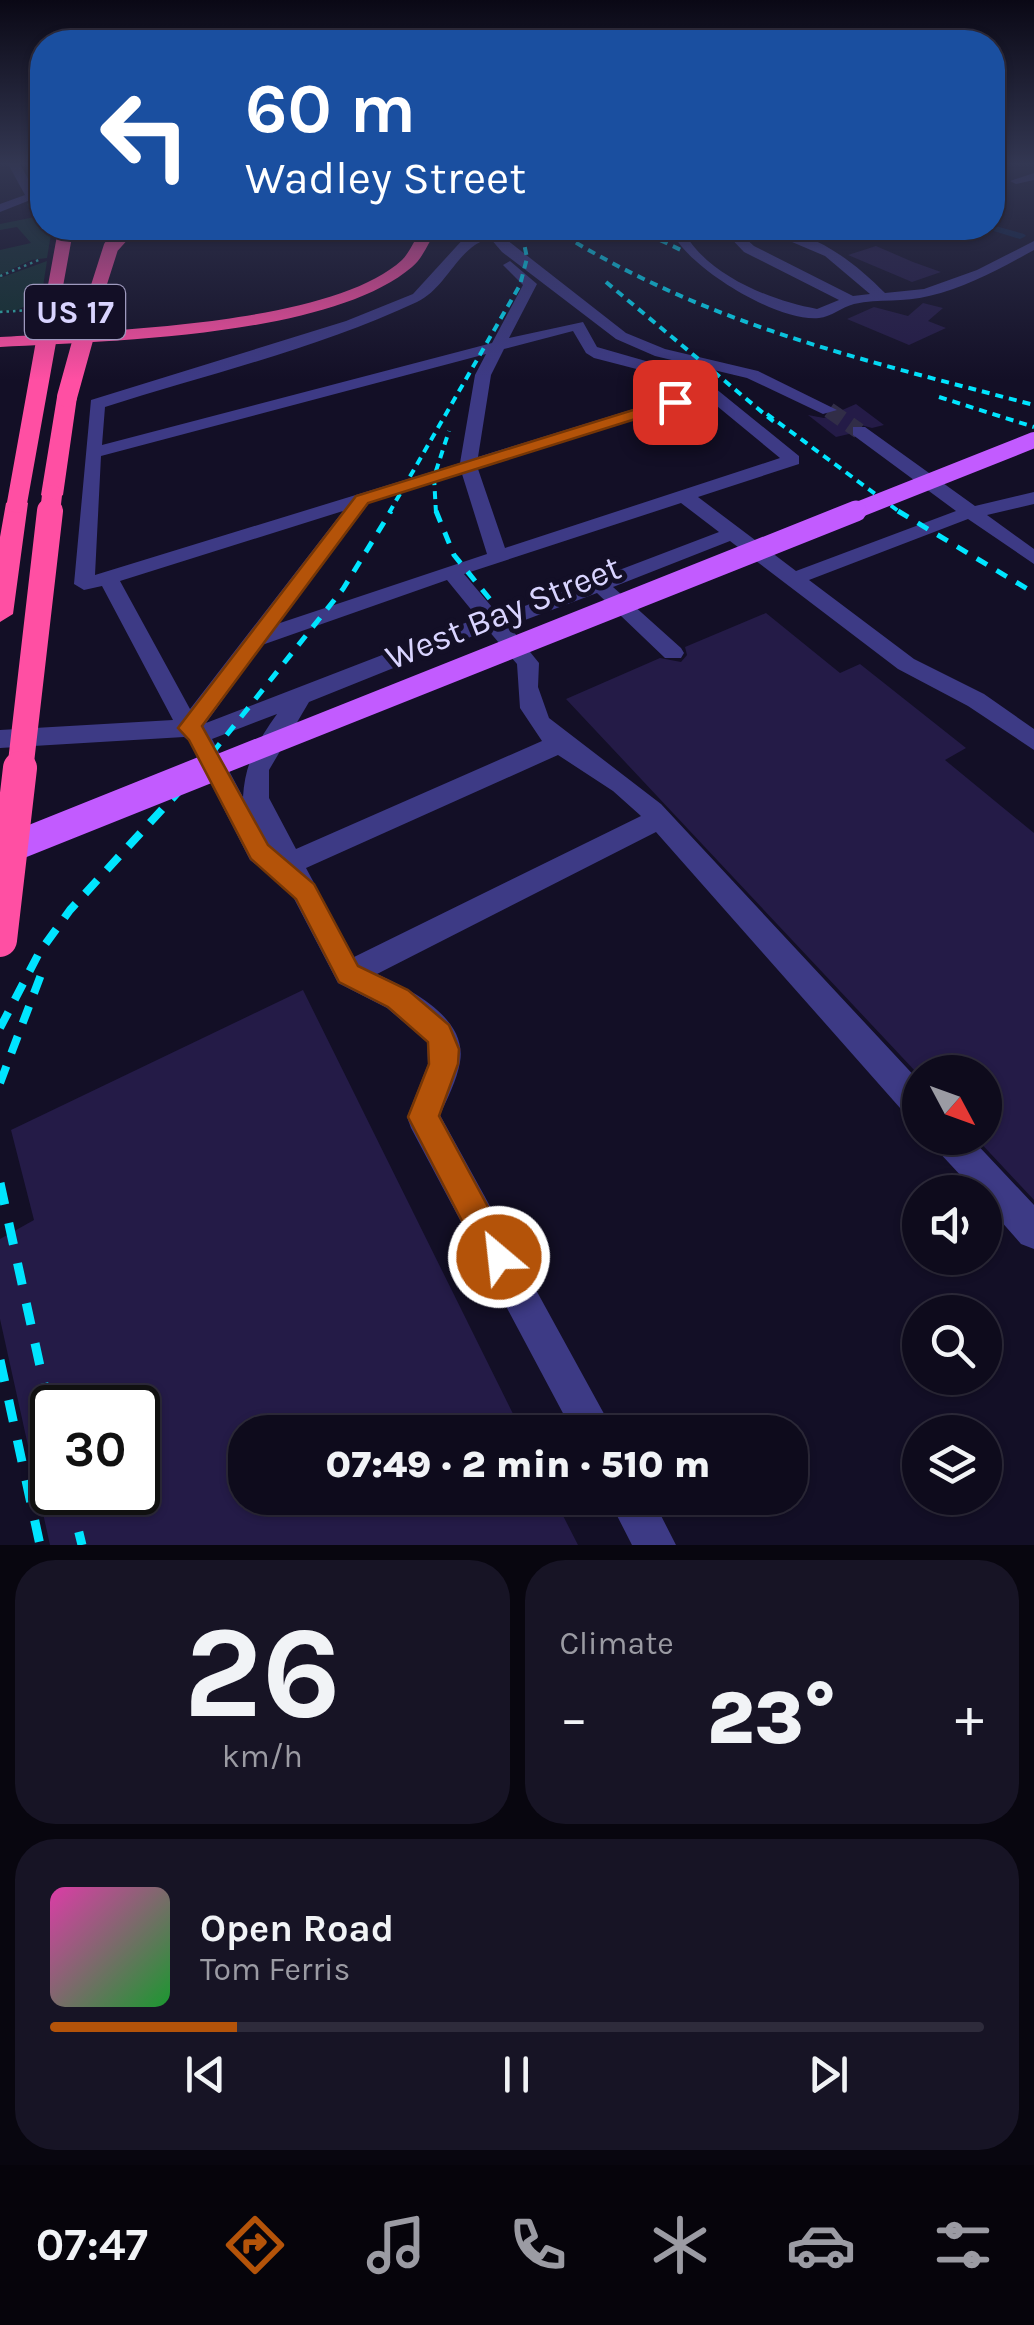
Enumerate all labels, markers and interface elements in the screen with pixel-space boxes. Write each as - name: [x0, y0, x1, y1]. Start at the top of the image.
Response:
- text: 60 m: [245, 68, 416, 150]
- icon: left: [80, 70, 210, 200]
- text: Wadley Street: [245, 152, 526, 204]
- road number: US 17: [25, 285, 125, 339]
- pin: [633, 360, 718, 445]
- icon: arrive: [648, 375, 703, 430]
- street label: West Bay Street: [380, 547, 627, 678]
- north arrow: [902, 1055, 1002, 1155]
- map controls: [902, 1055, 1002, 1515]
- button: sound: [902, 1175, 1002, 1275]
- position arrow: [447, 1205, 551, 1309]
- button: search: [902, 1295, 1002, 1395]
- speed limit sign: 30: [30, 1385, 160, 1515]
- button: layers: [902, 1415, 1002, 1515]
- text: 07:49 · 2 min · 510 m: [326, 1442, 710, 1487]
- text: 26: [183, 1597, 341, 1749]
- text: Climate: [560, 1625, 674, 1662]
- text: 23°: [707, 1674, 836, 1762]
- text: −: [560, 1686, 588, 1750]
- text: +: [955, 1686, 984, 1750]
- text: km/h: [222, 1738, 303, 1775]
- text: Open Road: [200, 1906, 394, 1951]
- text: Tom Ferris: [200, 1951, 350, 1988]
- icon: previous: [178, 2047, 233, 2102]
- icon: pause: [489, 2047, 544, 2102]
- icon: next: [801, 2047, 856, 2102]
- icon: directions: [220, 2210, 290, 2280]
- icon: music: [361, 2210, 431, 2280]
- icon: phone: [503, 2210, 573, 2280]
- icon: climate: [645, 2210, 715, 2280]
- icon: car: [786, 2210, 856, 2280]
- icon: filters: [928, 2210, 998, 2280]
- text: 07:47: [36, 2219, 148, 2271]

